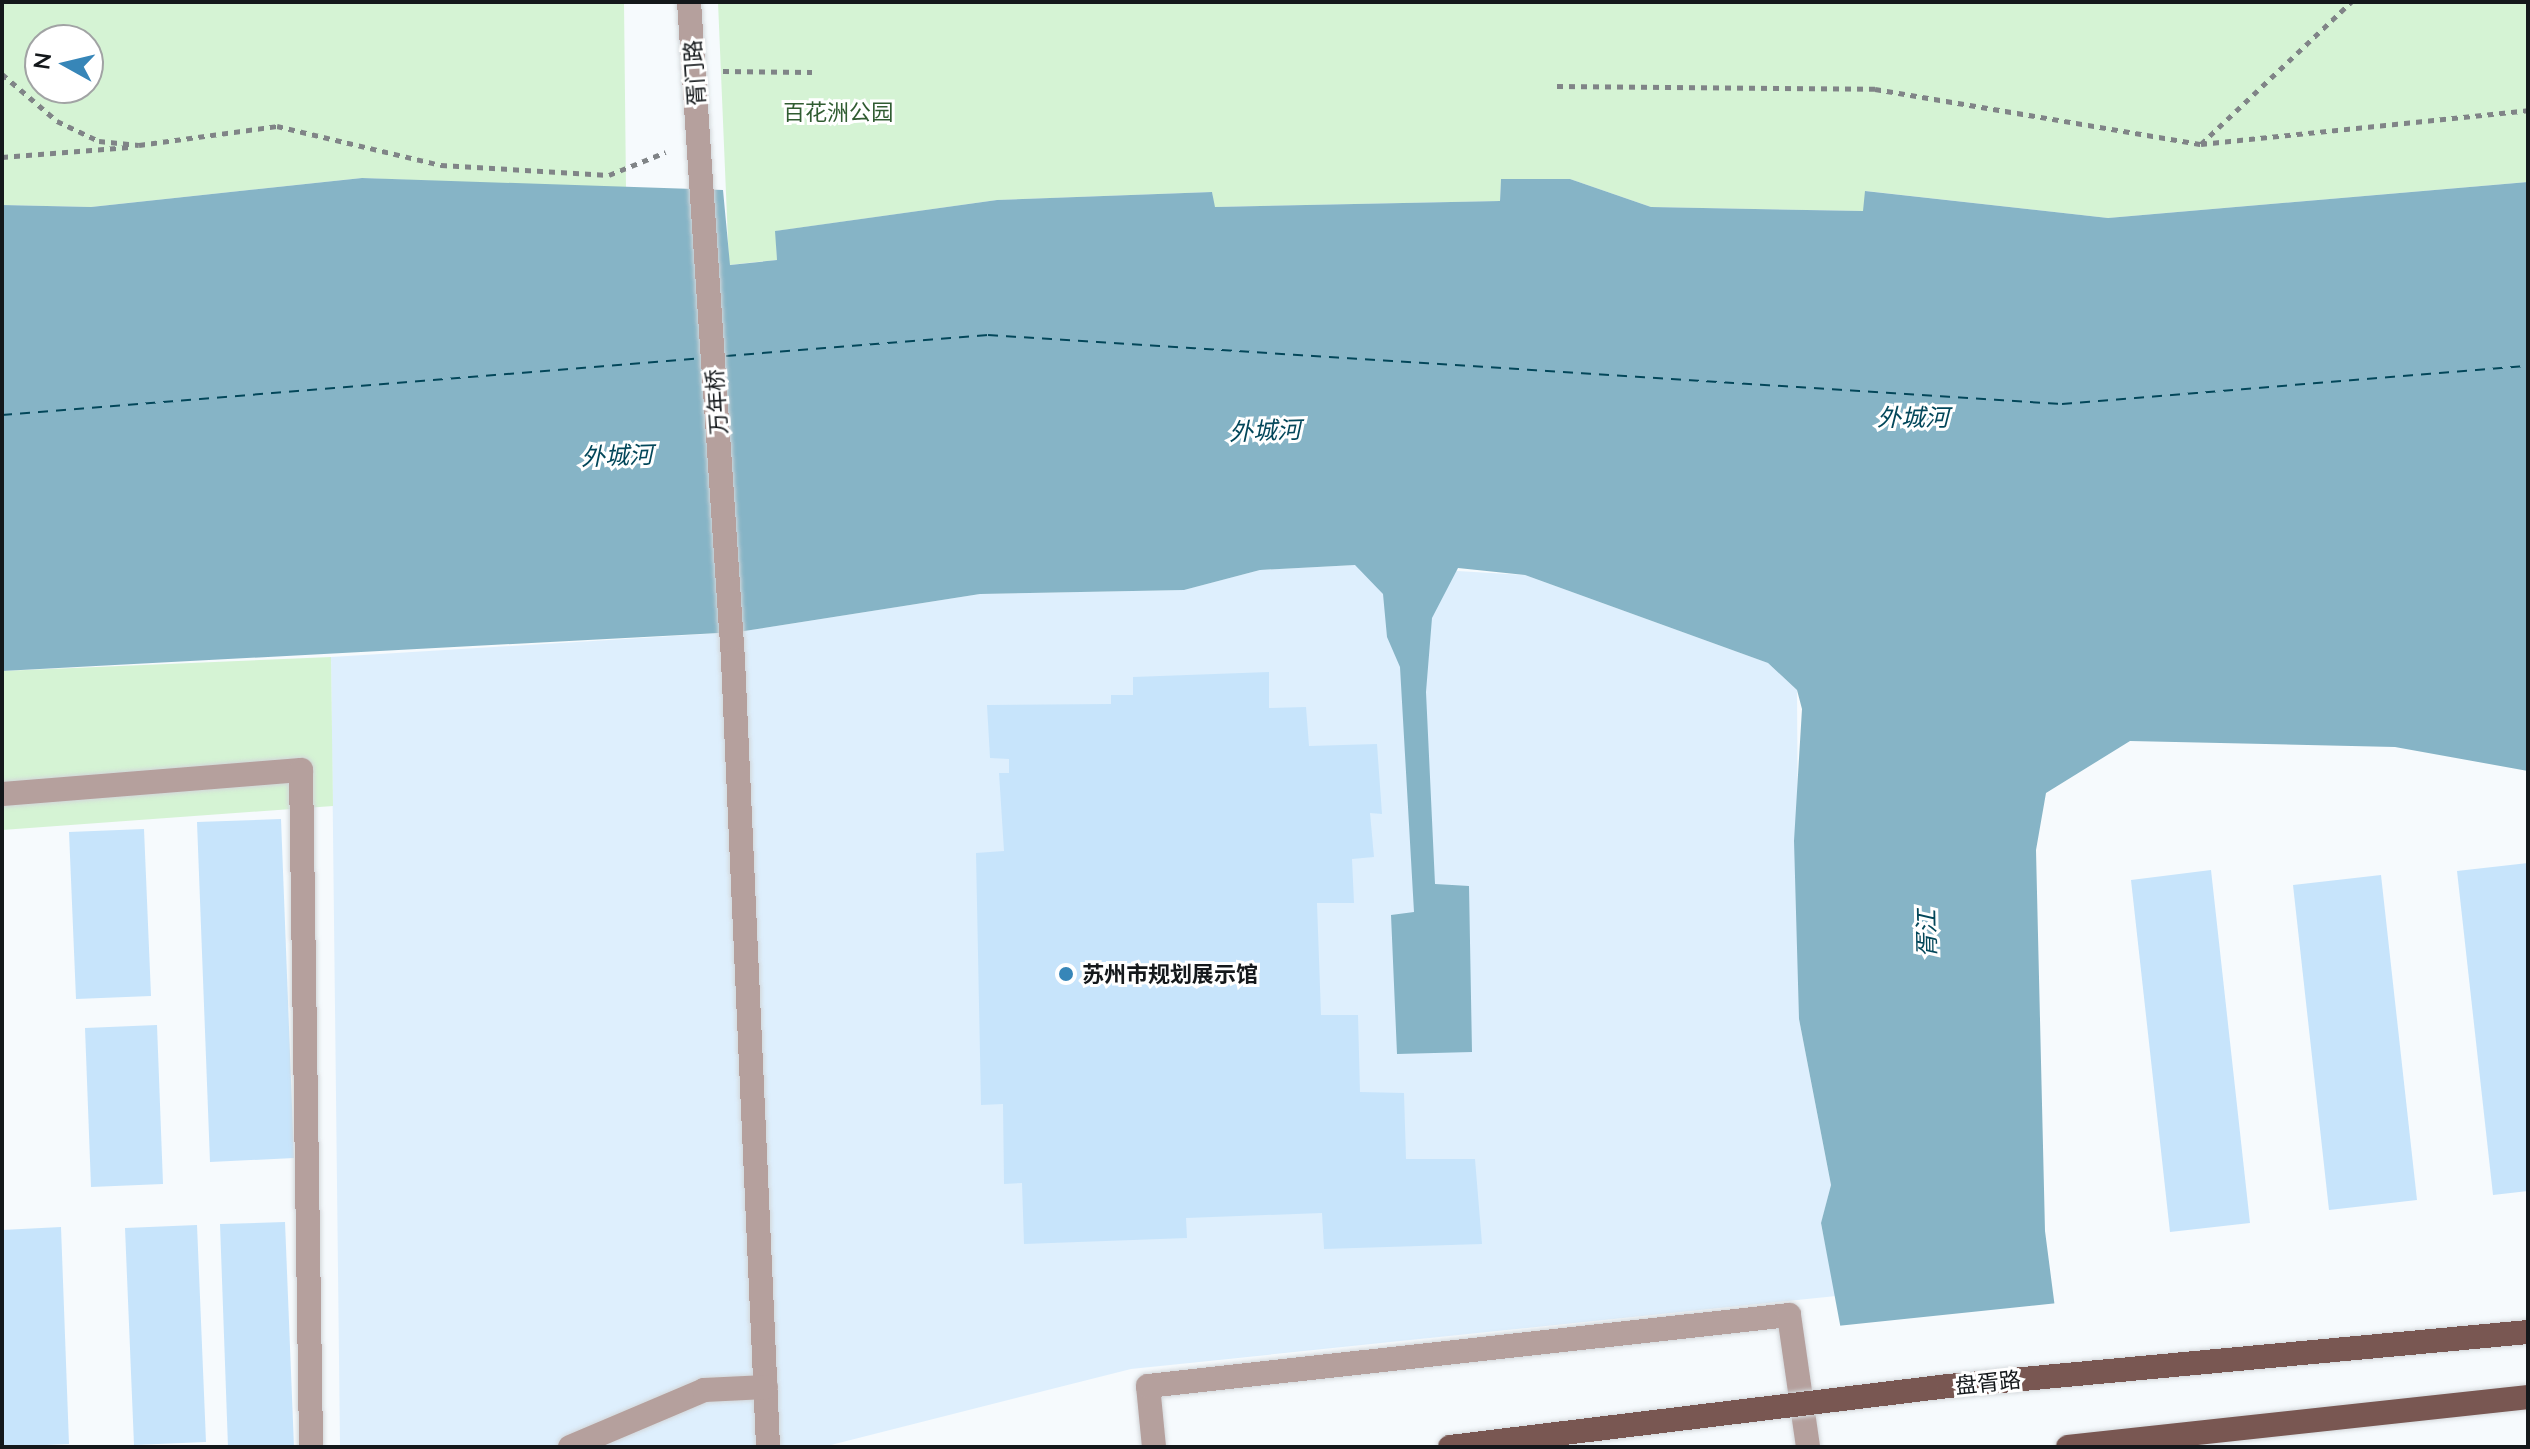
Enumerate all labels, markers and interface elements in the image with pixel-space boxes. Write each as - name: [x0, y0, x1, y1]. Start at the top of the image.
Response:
- north arrow: [24, 24, 104, 104]
- street label: 胥门路: [679, 39, 709, 107]
- text: N: [27, 51, 56, 71]
- park label: 百花洲公园: [783, 99, 893, 125]
- street label: 万年桥: [701, 368, 731, 436]
- water label: 外城河: [1877, 403, 1949, 431]
- water label: 外城河: [1229, 414, 1301, 446]
- water label: 外城河: [581, 439, 653, 471]
- water label: 胥江: [1911, 910, 1941, 958]
- place label: 苏州市规划展示馆: [1082, 961, 1258, 987]
- marker: 苏州市规划展示馆: [1057, 965, 1075, 983]
- street label: 盘胥路: [1954, 1365, 2022, 1399]

